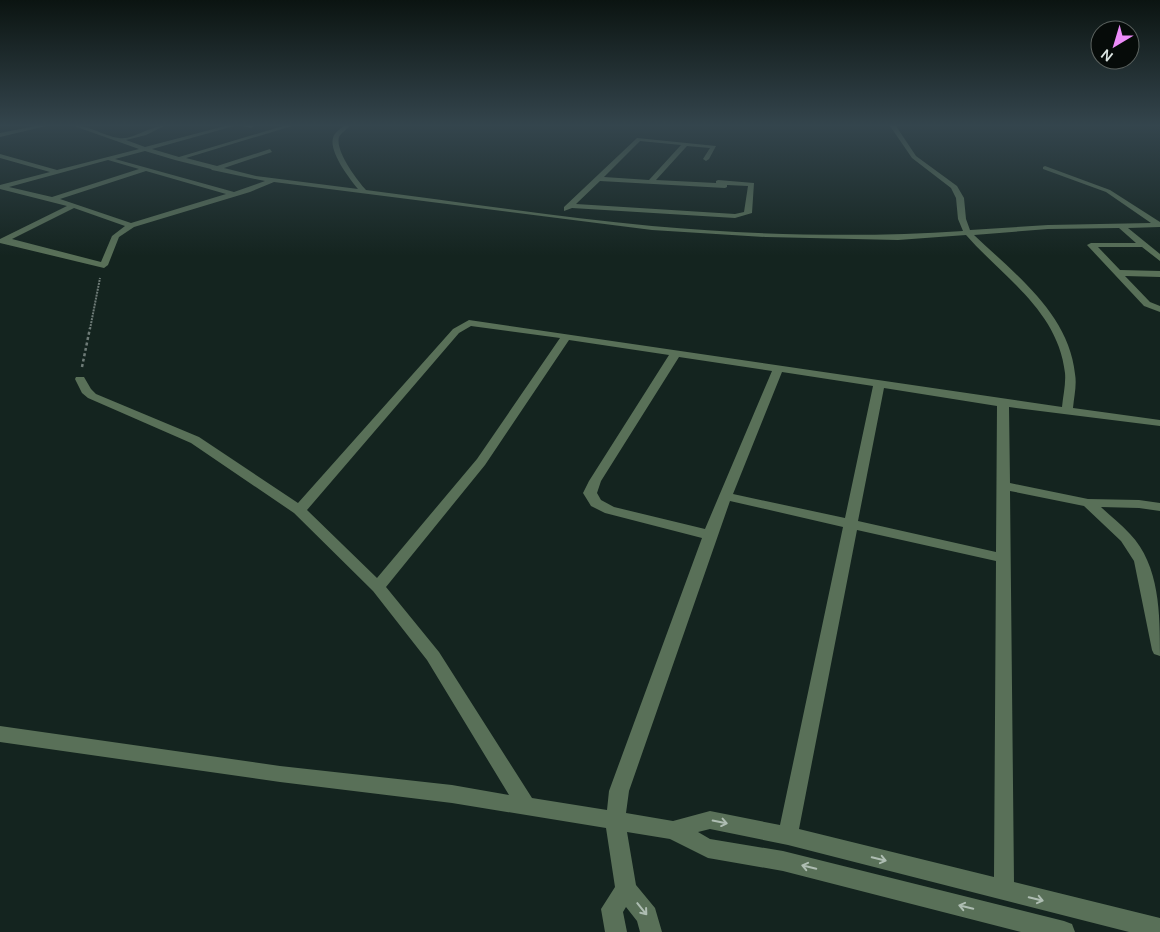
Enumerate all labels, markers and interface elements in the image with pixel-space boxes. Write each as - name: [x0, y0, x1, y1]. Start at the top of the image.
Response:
- north arrow: [1090, 20, 1140, 70]
- text: N: [1097, 45, 1117, 66]
- one-way arrow: [712, 818, 728, 827]
- one-way arrow: [870, 855, 886, 864]
- one-way arrow: [801, 862, 817, 871]
- one-way arrow: [1028, 894, 1044, 904]
- one-way arrow: [636, 902, 647, 915]
- one-way arrow: [959, 902, 975, 911]

